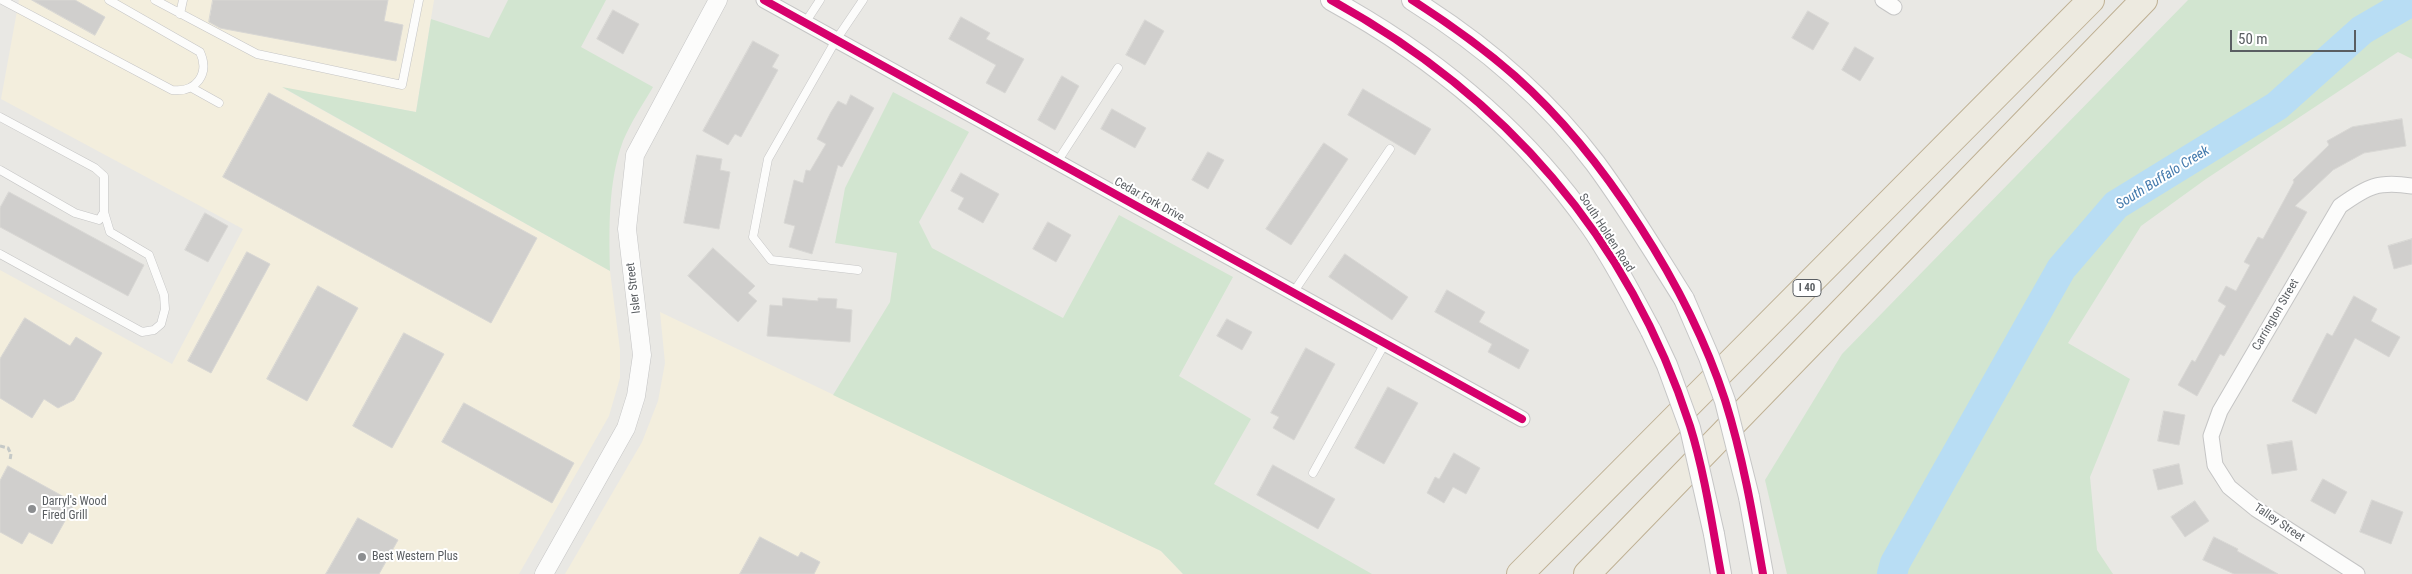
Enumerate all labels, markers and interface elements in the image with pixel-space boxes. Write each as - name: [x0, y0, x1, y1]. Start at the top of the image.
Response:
- scale bar: [2232, 20, 2358, 52]
- text: 50 m: [2238, 30, 2268, 48]
- water label: South Buffalo Creek: [2113, 143, 2213, 213]
- street label: Cedar Fork Drive: [1111, 175, 1187, 225]
- street label: South Holden Road: [1575, 191, 1637, 275]
- street label: Isler Street: [624, 262, 644, 314]
- street label: Carrington Street: [2250, 277, 2302, 353]
- road number: I 40: [1793, 280, 1821, 296]
- place label: Darryl's Wood Fired Grill: [42, 495, 107, 523]
- street label: Talley Street: [2251, 501, 2307, 545]
- marker: Darryl's Wood Fired Grill: [26, 503, 38, 515]
- place label: Best Western Plus: [372, 550, 458, 564]
- marker: Best Western Plus: [356, 551, 368, 563]

